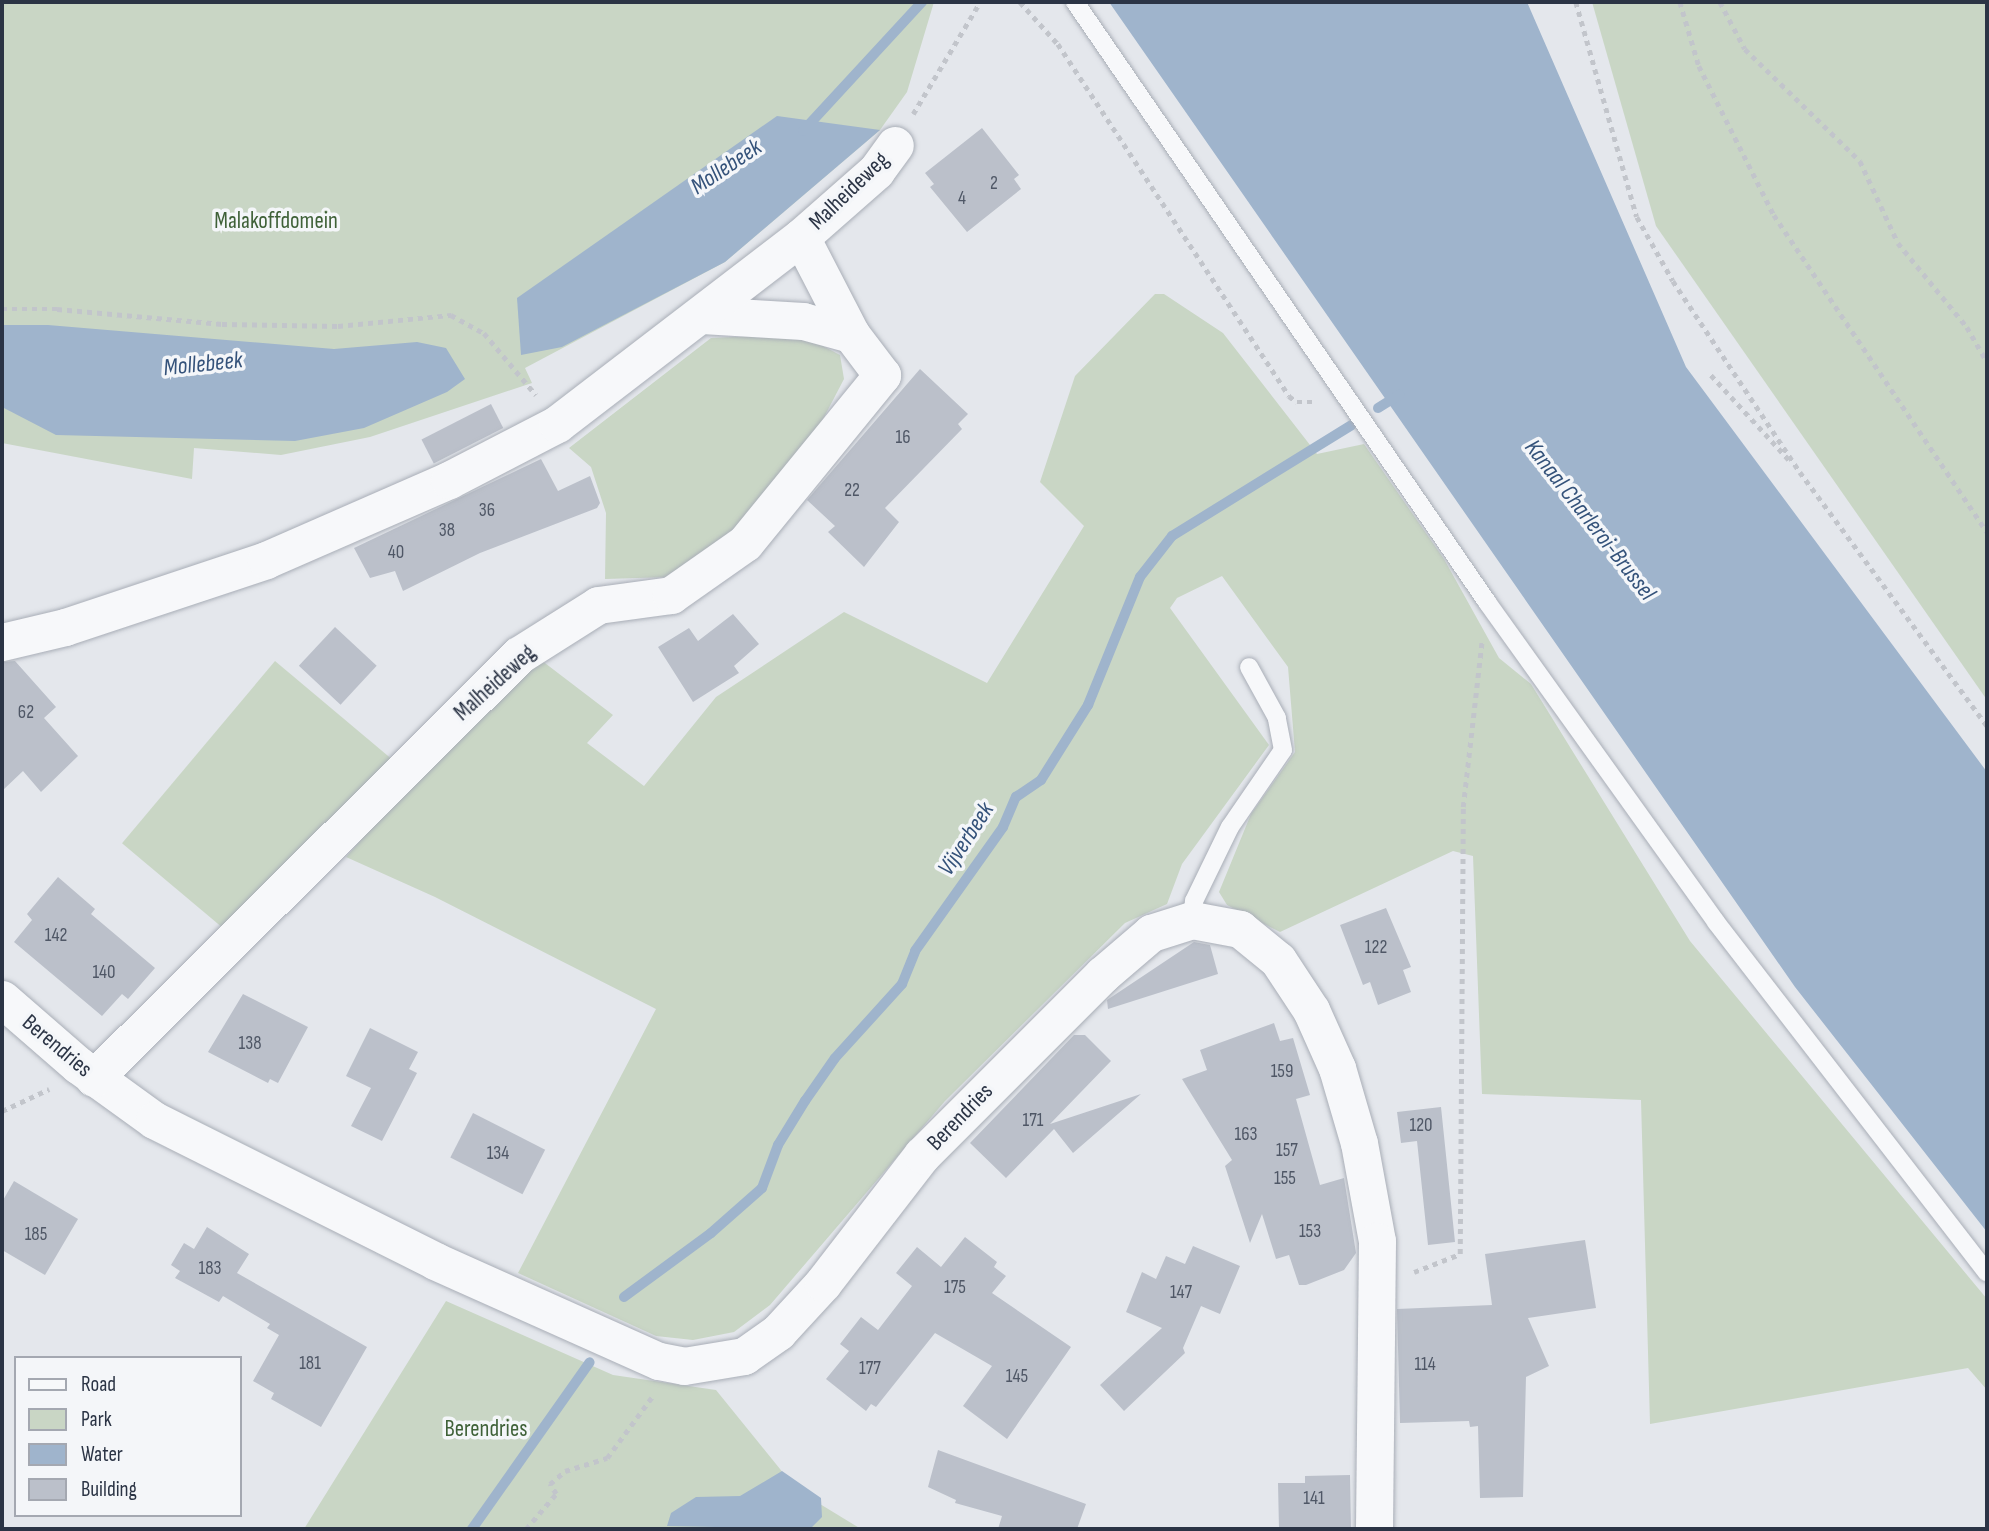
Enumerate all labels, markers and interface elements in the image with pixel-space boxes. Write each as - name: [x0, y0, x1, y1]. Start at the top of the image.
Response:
- water label: Mollebeek: [685, 133, 767, 201]
- street label: Malheideweg: [803, 146, 895, 236]
- house number: 2: [990, 173, 998, 195]
- house number: 4: [958, 188, 966, 210]
- park label: Malakoffdomein: [214, 207, 338, 235]
- water label: Mollebeek: [162, 346, 244, 382]
- house number: 16: [896, 427, 910, 449]
- water label: Kanaal Charleroi-Brussel: [1518, 434, 1662, 606]
- house number: 22: [844, 480, 860, 502]
- house number: 36: [479, 500, 495, 522]
- house number: 38: [439, 520, 455, 542]
- house number: 40: [388, 542, 404, 564]
- street label: Malheideweg: [449, 639, 541, 727]
- house number: 62: [18, 702, 34, 724]
- water label: Vijverbeek: [932, 797, 1000, 881]
- house number: 142: [45, 925, 67, 947]
- house number: 122: [1365, 937, 1387, 959]
- house number: 140: [92, 962, 116, 984]
- street label: Berendries: [16, 1009, 98, 1083]
- house number: 138: [239, 1033, 261, 1055]
- house number: 159: [1271, 1061, 1293, 1083]
- street label: Berendries: [921, 1078, 999, 1156]
- house number: 171: [1023, 1110, 1043, 1132]
- house number: 120: [1409, 1115, 1433, 1137]
- house number: 163: [1235, 1124, 1257, 1146]
- house number: 157: [1276, 1140, 1298, 1162]
- house number: 134: [487, 1143, 509, 1165]
- house number: 155: [1274, 1168, 1296, 1190]
- house number: 153: [1299, 1221, 1321, 1243]
- house number: 185: [25, 1224, 47, 1246]
- house number: 183: [199, 1258, 221, 1280]
- house number: 175: [944, 1277, 966, 1299]
- house number: 147: [1170, 1282, 1192, 1304]
- house number: 181: [299, 1353, 321, 1375]
- house number: 114: [1414, 1354, 1436, 1376]
- legend: [14, 1356, 242, 1517]
- house number: 177: [859, 1358, 881, 1380]
- house number: 145: [1006, 1366, 1028, 1388]
- text: Road: [81, 1372, 116, 1397]
- text: Park: [81, 1407, 112, 1432]
- park label: Berendries: [445, 1415, 527, 1443]
- text: Water: [81, 1442, 123, 1467]
- text: Building: [81, 1477, 137, 1502]
- house number: 141: [1303, 1488, 1325, 1510]

